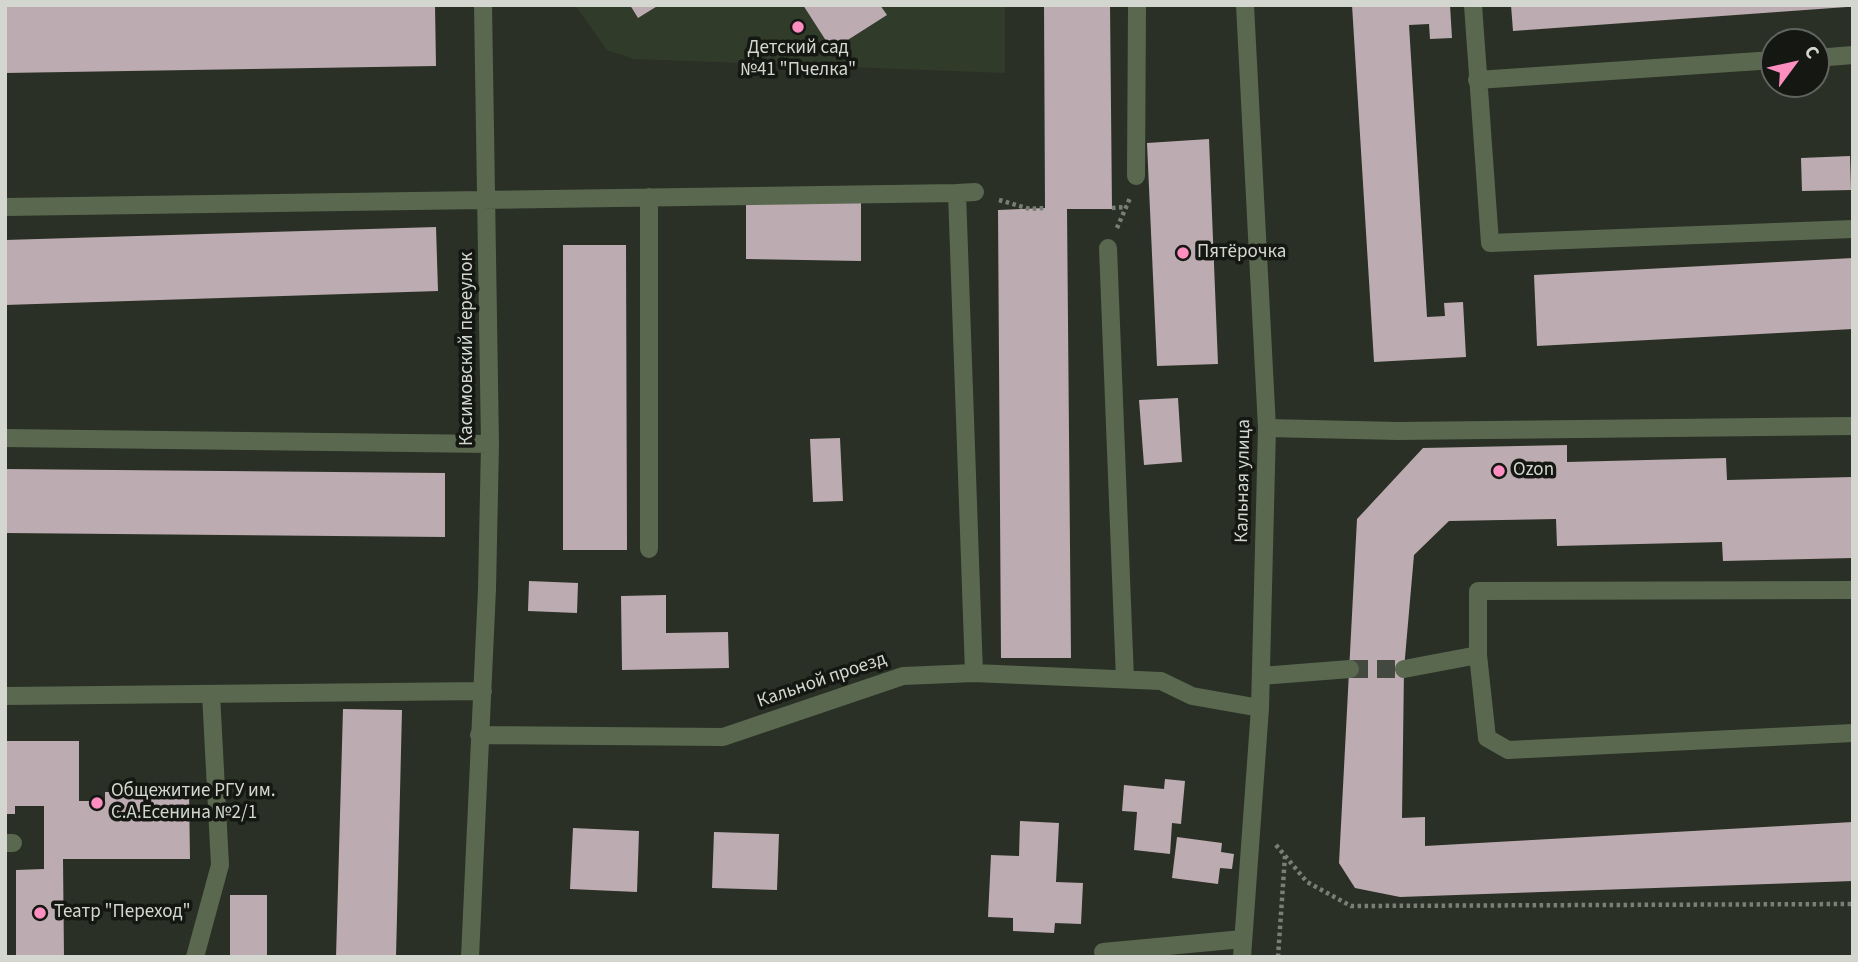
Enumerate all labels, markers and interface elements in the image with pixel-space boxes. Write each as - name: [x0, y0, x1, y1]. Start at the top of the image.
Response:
- marker: Детский сад №41 "Пчелка": [790, 19, 806, 35]
- north arrow: [1760, 28, 1830, 98]
- place label: Детский сад №41 "Пчелка": [740, 38, 856, 82]
- text: С: [1797, 40, 1826, 64]
- place label: Пятёрочка: [1197, 242, 1286, 264]
- marker: Пятёрочка: [1175, 245, 1191, 261]
- street label: Касимовский переулок: [457, 252, 479, 446]
- street label: Кальная улица: [1232, 419, 1256, 543]
- place label: Ozon: [1513, 460, 1554, 482]
- marker: Ozon: [1491, 463, 1507, 479]
- street label: Кальной проезд: [754, 648, 890, 714]
- place label: Общежитие РГУ им. С.А.Есенина №2/1: [111, 781, 276, 825]
- marker: Общежитие РГУ им. С.А.Есенина №2/1: [89, 795, 105, 811]
- place label: Театр "Переход": [54, 902, 191, 924]
- marker: Театр "Переход": [32, 905, 48, 921]

